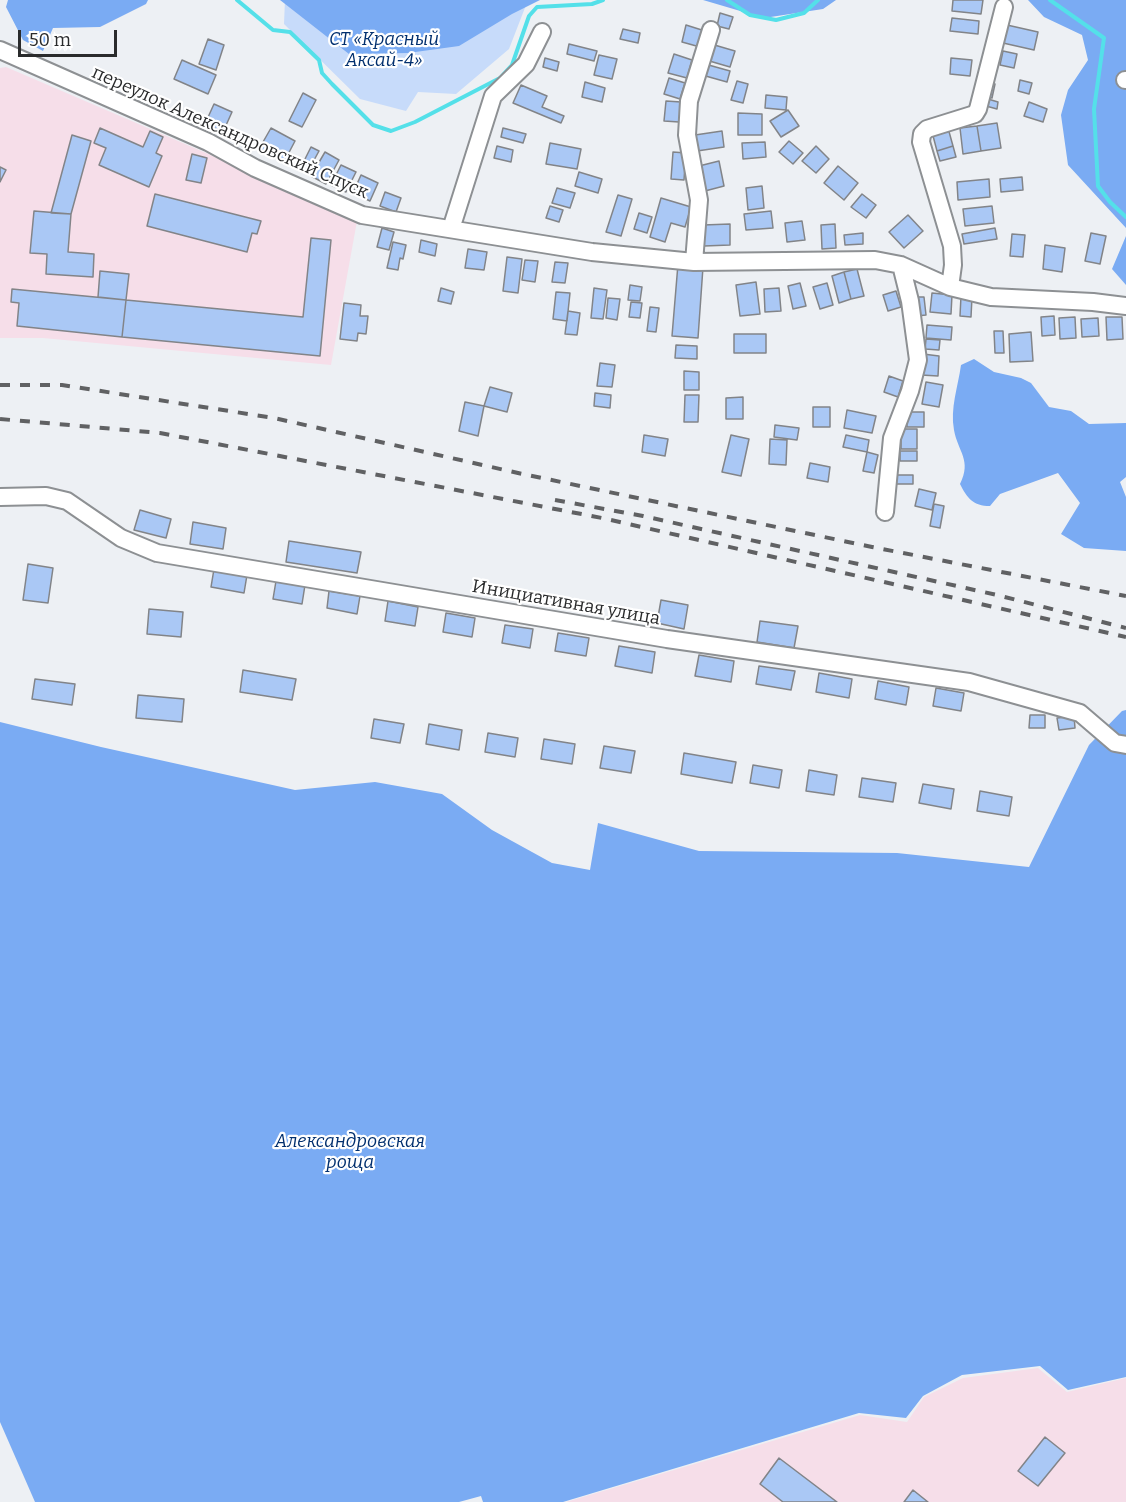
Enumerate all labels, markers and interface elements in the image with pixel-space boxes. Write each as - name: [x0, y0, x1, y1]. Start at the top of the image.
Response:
- scale bar: [21, 18, 120, 56]
- text: 50 m: [29, 29, 71, 51]
- park label: СТ «Красный Аксай-4»: [329, 29, 439, 72]
- street label: переулок Александровский Спуск: [88, 62, 372, 204]
- street label: Инициативная улица: [470, 576, 662, 630]
- park label: Александровская роща: [275, 1131, 425, 1174]

